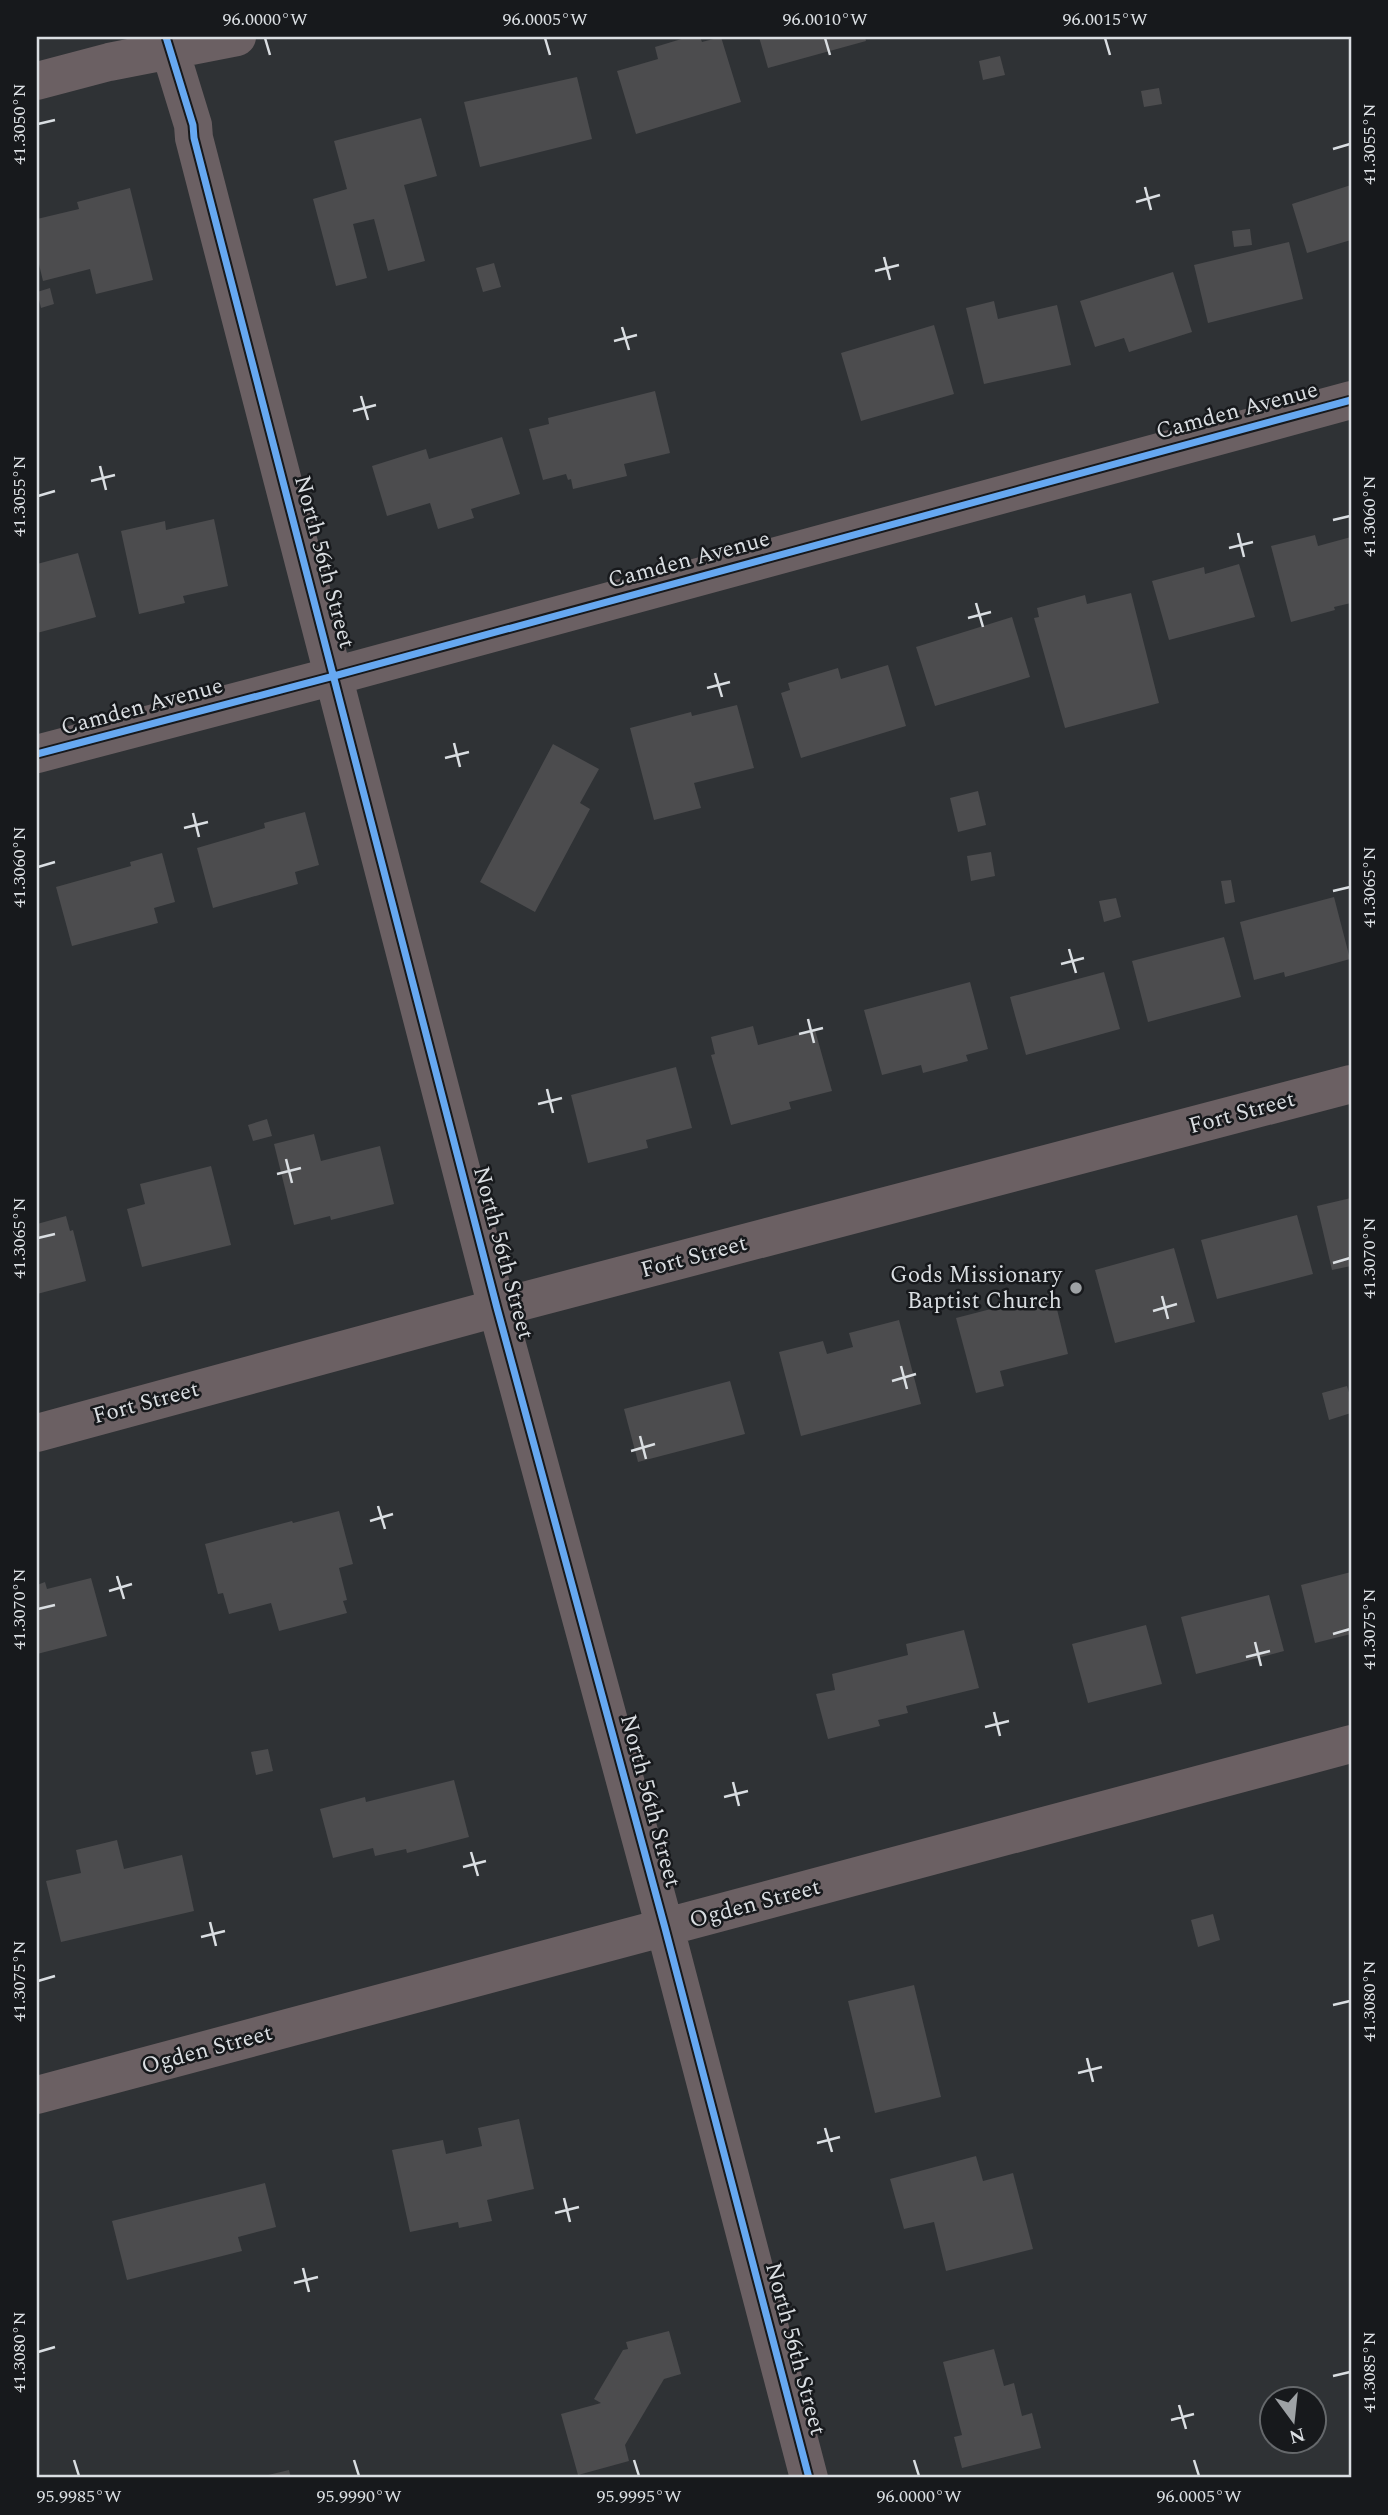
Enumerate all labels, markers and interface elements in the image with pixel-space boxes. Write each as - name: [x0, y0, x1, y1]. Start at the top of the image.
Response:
- text: 96.0000°W: [222, 6, 308, 33]
- text: 96.0005°W: [502, 6, 588, 33]
- text: 96.0010°W: [782, 6, 868, 33]
- text: 96.0015°W: [1062, 6, 1148, 33]
- text: 41.3050°N: [6, 83, 33, 165]
- text: 41.3055°N: [1356, 103, 1383, 185]
- street label: Camden Avenue: [1152, 373, 1322, 449]
- text: 41.3055°N: [6, 455, 33, 537]
- street label: North 56th Street: [284, 472, 364, 652]
- text: 41.3060°N: [1356, 475, 1383, 557]
- street label: Camden Avenue: [604, 522, 774, 598]
- street label: Camden Avenue: [57, 669, 227, 745]
- text: 41.3060°N: [6, 826, 33, 908]
- text: 41.3065°N: [1356, 846, 1383, 928]
- street label: Fort Street: [1185, 1082, 1299, 1144]
- street label: North 56th Street: [463, 1163, 543, 1343]
- text: 41.3065°N: [6, 1197, 33, 1279]
- text: 41.3070°N: [1356, 1217, 1383, 1299]
- street label: Fort Street: [637, 1226, 751, 1288]
- place label: Gods Missionary Baptist Church: [890, 1258, 1063, 1319]
- marker: Gods Missionary Baptist Church: [1068, 1280, 1084, 1296]
- street label: Fort Street: [89, 1372, 203, 1434]
- text: 41.3070°N: [6, 1568, 33, 1650]
- text: 41.3075°N: [1356, 1588, 1383, 1670]
- street label: North 56th Street: [610, 1711, 690, 1891]
- street label: Ogden Street: [686, 1870, 824, 1938]
- text: 41.3075°N: [6, 1940, 33, 2022]
- text: 41.3080°N: [1356, 1960, 1383, 2042]
- street label: Ogden Street: [138, 2016, 276, 2084]
- street label: North 56th Street: [755, 2259, 835, 2439]
- text: 41.3080°N: [6, 2311, 33, 2393]
- text: 41.3085°N: [1356, 2331, 1383, 2413]
- north arrow: [1258, 2386, 1328, 2456]
- text: N: [1286, 2419, 1308, 2451]
- text: 95.9985°W: [36, 2483, 122, 2510]
- text: 95.9990°W: [316, 2483, 402, 2510]
- text: 95.9995°W: [596, 2483, 682, 2510]
- text: 96.0000°W: [876, 2483, 962, 2510]
- text: 96.0005°W: [1156, 2483, 1242, 2510]

